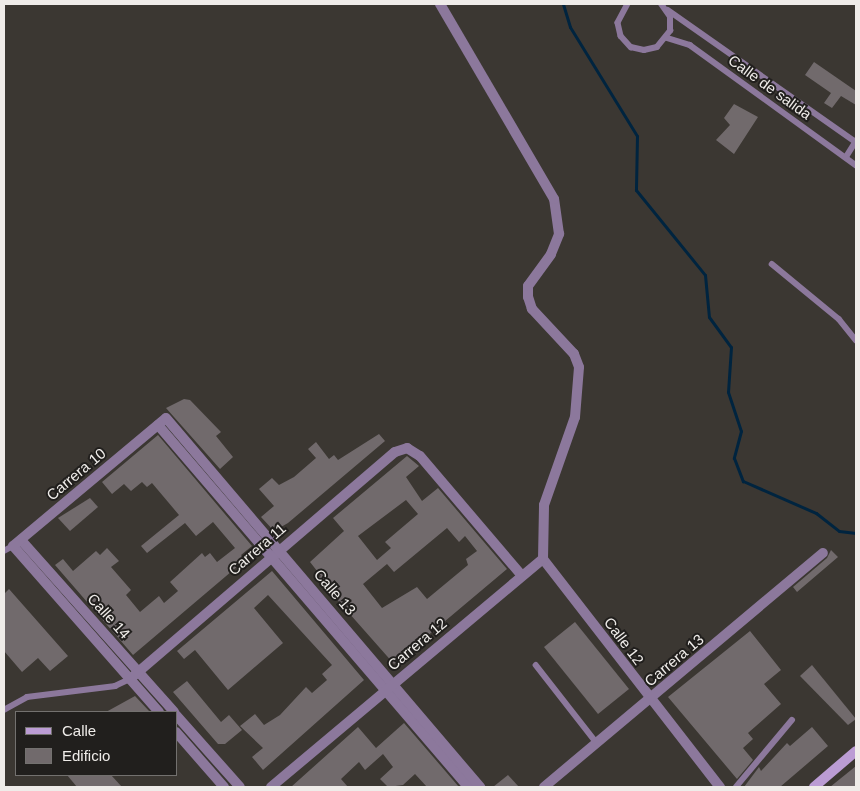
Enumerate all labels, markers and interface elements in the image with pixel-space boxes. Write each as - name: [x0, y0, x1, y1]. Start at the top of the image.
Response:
- street label: Calle de salida: [725, 51, 815, 123]
- street label: Carrera 10: [43, 444, 109, 504]
- street label: Carrera 11: [224, 519, 290, 579]
- street label: Calle 13: [310, 565, 360, 619]
- street label: Calle 14: [84, 590, 134, 642]
- street label: Carrera 12: [384, 614, 450, 674]
- street label: Calle 12: [600, 614, 648, 668]
- street label: Carrera 13: [641, 630, 707, 690]
- legend: [15, 711, 178, 776]
- text: Calle: [62, 722, 96, 739]
- text: Edificio: [62, 747, 110, 764]

